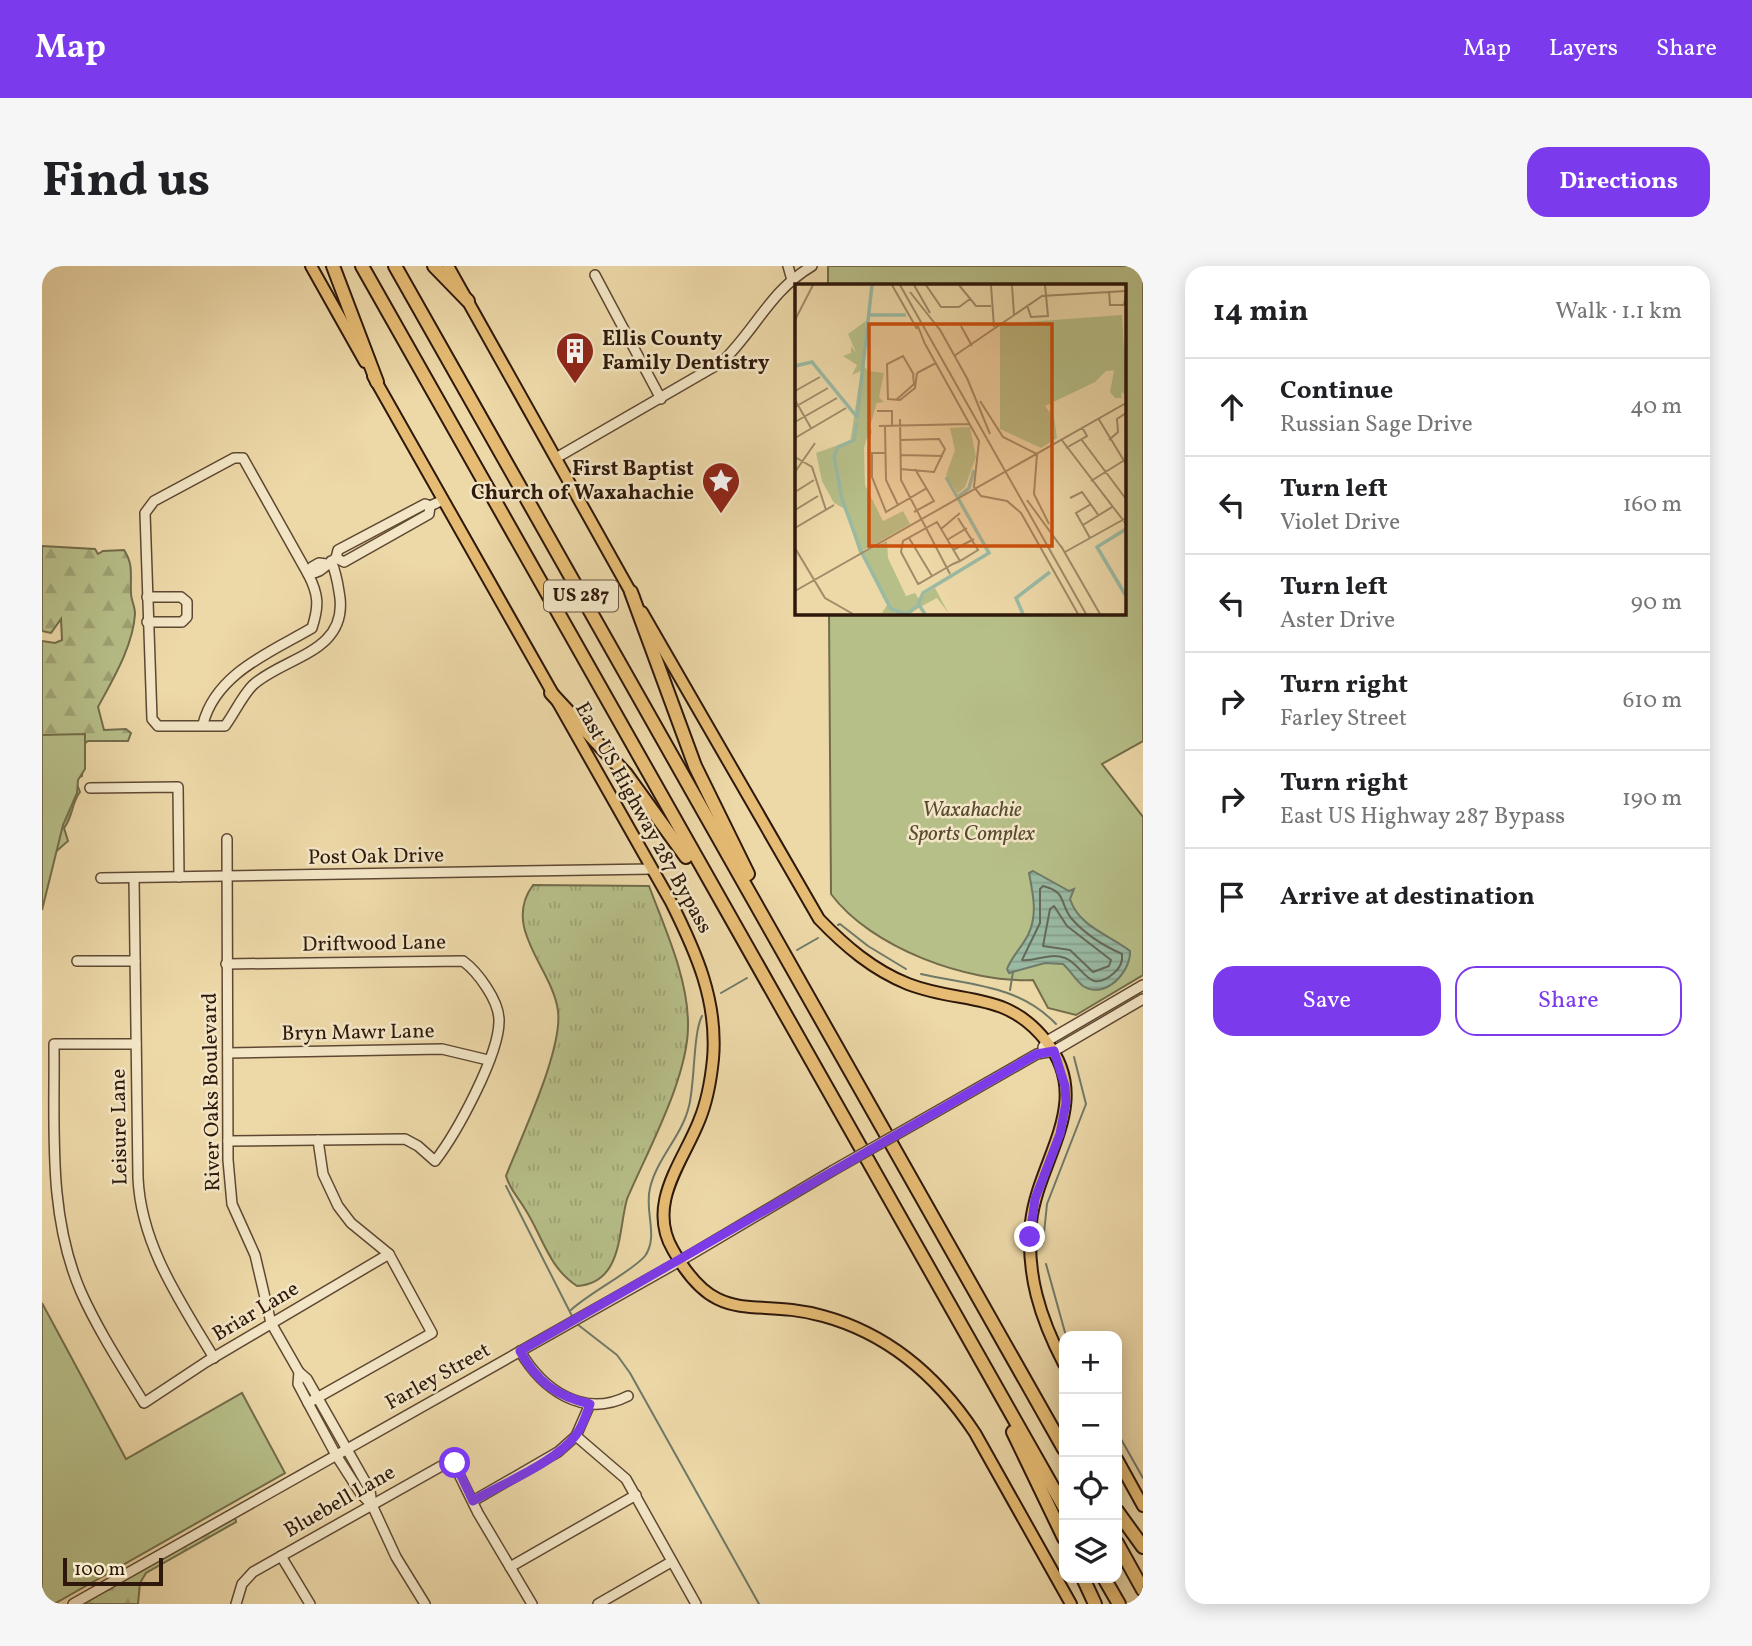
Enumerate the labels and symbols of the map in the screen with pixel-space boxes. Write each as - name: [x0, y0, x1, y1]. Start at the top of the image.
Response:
- inset map: [795, 284, 1126, 614]
- place label: Ellis County Family Dentistry: [602, 325, 770, 378]
- building icon: Ellis County Family Dentistry: [554, 330, 596, 385]
- place label: First Baptist Church of Waxahachie: [471, 455, 694, 508]
- place icon: First Baptist Church of Waxahachie: [700, 460, 742, 515]
- road number: US 287: [544, 580, 618, 612]
- street label: East US Highway 287 Bypass: [567, 697, 719, 939]
- park label: Waxahachie Sports Complex: [909, 796, 1036, 849]
- street label: Post Oak Drive: [308, 841, 444, 873]
- street label: Driftwood Lane: [302, 928, 446, 960]
- street label: River Oaks Boulevard: [196, 992, 228, 1192]
- street label: Bryn Mawr Lane: [281, 1017, 435, 1049]
- street label: Leisure Lane: [104, 1068, 136, 1186]
- route end: [1014, 1221, 1045, 1252]
- street label: Briar Lane: [207, 1275, 305, 1349]
- street label: Farley Street: [380, 1336, 496, 1418]
- route start: [439, 1447, 470, 1478]
- street label: Bluebell Lane: [279, 1458, 401, 1546]
- scale bar: [63, 1555, 163, 1587]

